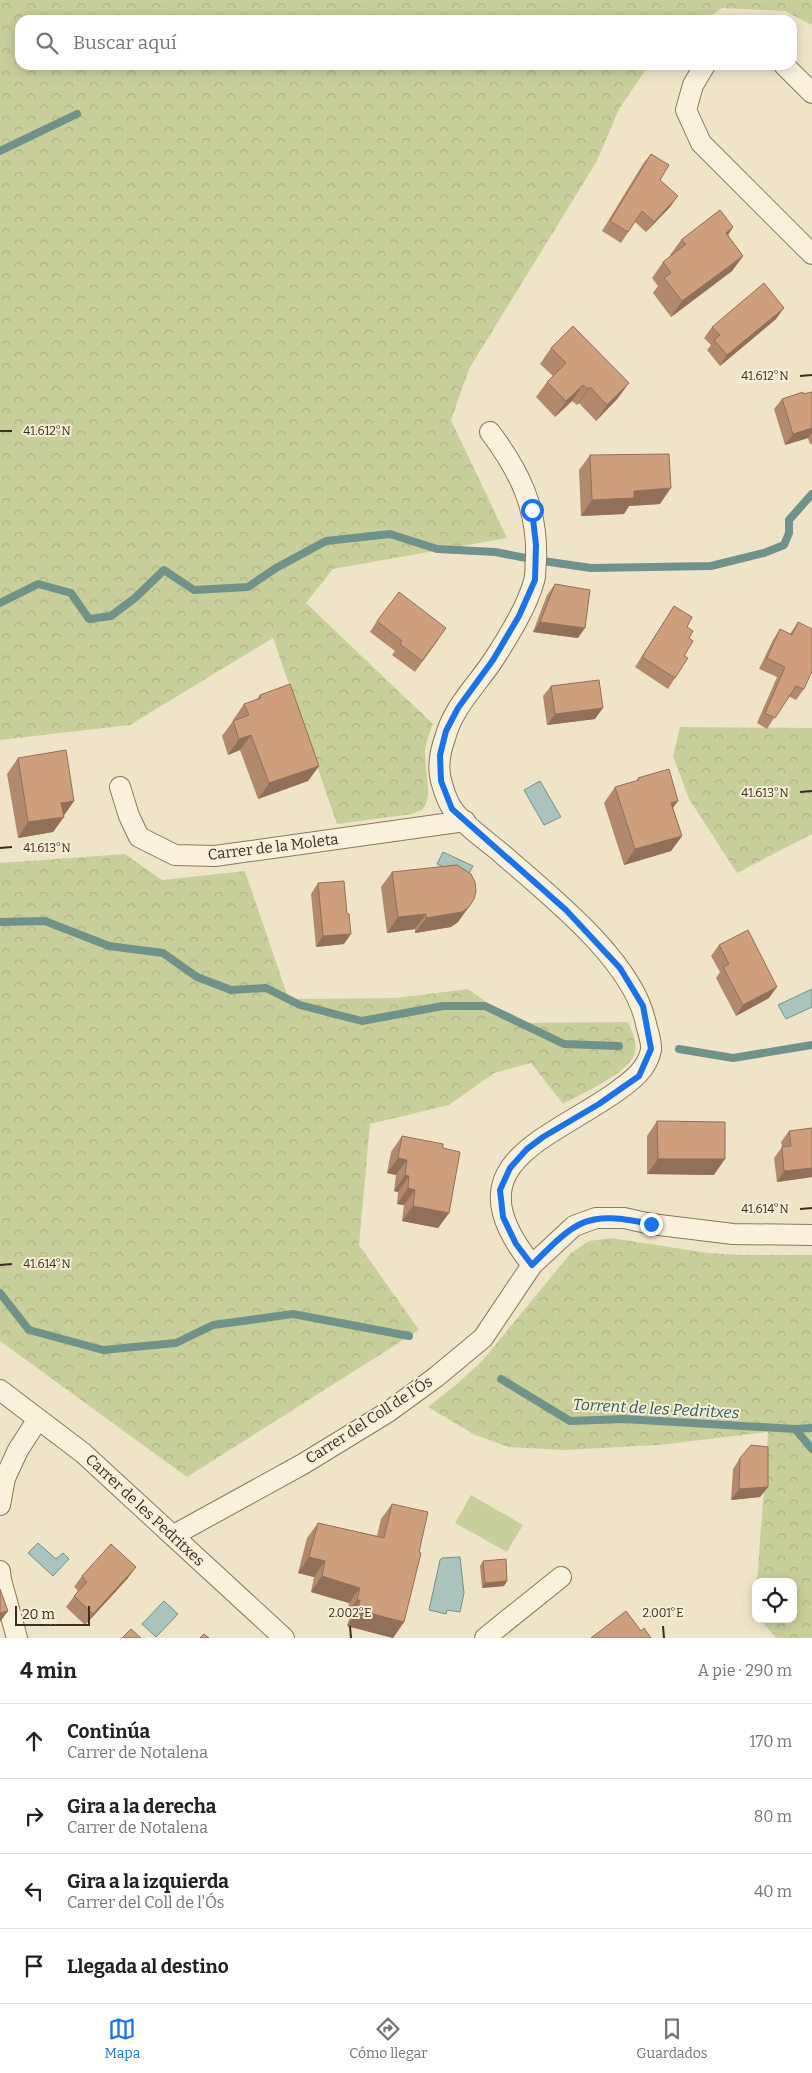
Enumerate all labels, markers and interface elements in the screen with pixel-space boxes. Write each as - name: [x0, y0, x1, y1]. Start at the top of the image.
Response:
- search box: [15, 15, 797, 70]
- icon: search: [33, 29, 61, 57]
- text: Buscar aquí: [73, 31, 177, 54]
- text: 41.612°N: [741, 369, 789, 383]
- text: 41.612°N: [23, 424, 71, 438]
- route start: [521, 499, 544, 522]
- text: 41.613°N: [741, 786, 789, 800]
- street label: Carrer de la Moleta: [207, 830, 339, 864]
- text: 41.613°N: [23, 841, 71, 855]
- text: 41.614°N: [741, 1202, 789, 1216]
- route end: [640, 1213, 663, 1236]
- text: 41.614°N: [23, 1257, 71, 1271]
- street label: Carrer del Coll de l'Ós: [302, 1372, 436, 1468]
- water label: Torrent de les Pedritxes: [572, 1395, 740, 1422]
- street label: Carrer de les Pedritxes: [82, 1450, 208, 1570]
- map controls: [752, 1578, 797, 1623]
- button: locate: [752, 1578, 797, 1623]
- scale bar: [15, 1603, 90, 1626]
- text: 20 m: [22, 1606, 55, 1623]
- text: 2.002°E: [328, 1606, 372, 1620]
- text: 2.001°E: [643, 1606, 683, 1620]
- text: 4 min: [20, 1658, 77, 1684]
- text: A pie · 290 m: [698, 1661, 792, 1680]
- text: Continúa: [67, 1720, 150, 1743]
- icon: ahead: [20, 1727, 48, 1755]
- text: 170 m: [749, 1732, 792, 1751]
- text: Carrer de Notalena: [67, 1743, 208, 1762]
- text: Gira a la derecha: [67, 1795, 216, 1818]
- icon: right: [20, 1802, 48, 1830]
- text: 80 m: [754, 1807, 792, 1826]
- text: Carrer de Notalena: [67, 1818, 208, 1837]
- text: Gira a la izquierda: [67, 1870, 229, 1893]
- icon: left: [20, 1877, 48, 1905]
- text: 40 m: [754, 1882, 792, 1901]
- text: Carrer del Coll de l'Ós: [67, 1893, 224, 1912]
- icon: arrive: [20, 1952, 48, 1980]
- text: Llegada al destino: [67, 1955, 229, 1978]
- tab: Mapa: [104, 2015, 140, 2062]
- tab: Cómo llegar: [349, 2015, 427, 2062]
- tab: Guardados: [636, 2015, 708, 2062]

